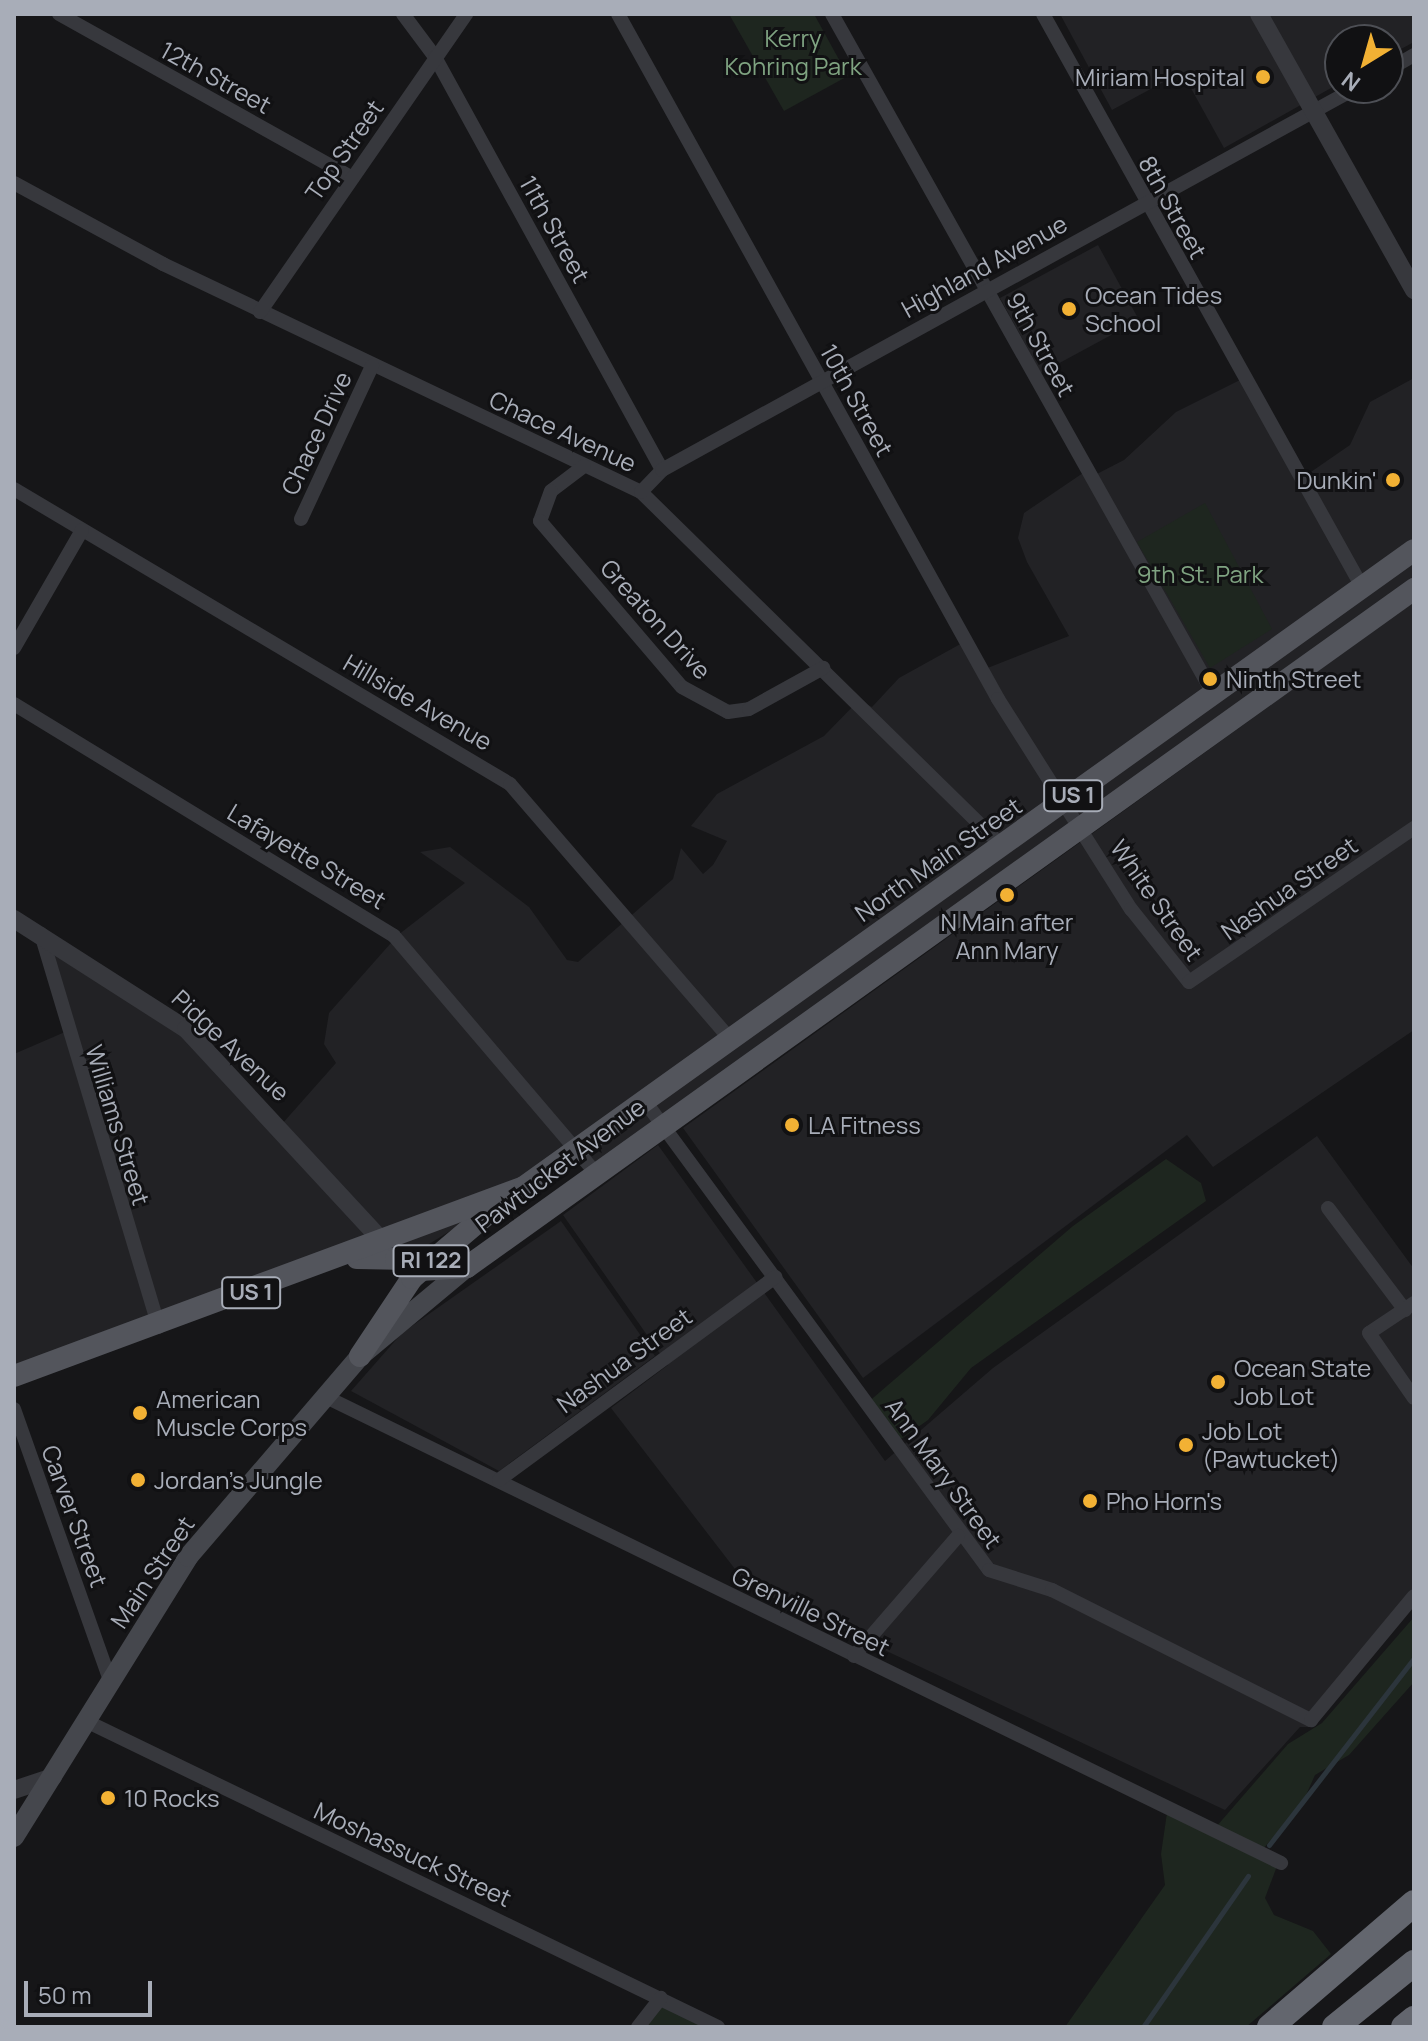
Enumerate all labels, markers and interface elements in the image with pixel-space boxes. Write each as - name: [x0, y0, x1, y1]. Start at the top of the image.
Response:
- park label: Kerry Kohring Park: [724, 24, 862, 80]
- north arrow: [1324, 24, 1404, 104]
- street label: 12th Street: [156, 35, 276, 119]
- place label: Miriam Hospital: [1075, 63, 1245, 91]
- text: N: [1335, 65, 1366, 98]
- marker: Miriam Hospital: [1252, 66, 1274, 88]
- street label: Top Street: [299, 94, 389, 206]
- street label: 8th Street: [1133, 151, 1213, 263]
- street label: 11th Street: [514, 170, 596, 288]
- street label: Highland Avenue: [896, 209, 1072, 323]
- place label: Ocean Tides School: [1085, 281, 1222, 337]
- street label: 9th Street: [1001, 287, 1081, 401]
- marker: Ocean Tides School: [1060, 300, 1078, 318]
- street label: 10th Street: [815, 339, 899, 461]
- street label: Chace Drive: [275, 367, 357, 499]
- street label: Chace Avenue: [485, 384, 641, 478]
- place label: Dunkin': [1296, 466, 1377, 494]
- marker: Dunkin': [1384, 471, 1402, 489]
- street label: Greaton Drive: [595, 553, 717, 685]
- park label: 9th St. Park: [1137, 560, 1263, 588]
- street label: Hillside Avenue: [339, 648, 497, 756]
- place label: Ninth Street: [1226, 665, 1361, 693]
- marker: Ninth Street: [1201, 670, 1219, 688]
- road number: US 1: [1043, 778, 1103, 814]
- street label: North Main Street: [849, 791, 1027, 927]
- street label: Lafayette Street: [223, 797, 391, 915]
- street label: Nashua Street: [1215, 830, 1363, 946]
- street label: White Street: [1105, 834, 1209, 966]
- marker: N Main after Ann Mary: [998, 886, 1016, 904]
- place label: N Main after Ann Mary: [940, 908, 1074, 964]
- street label: Pidge Avenue: [167, 983, 295, 1107]
- street label: Williams Street: [80, 1041, 156, 1209]
- street label: Pawtucket Avenue: [470, 1092, 650, 1238]
- place label: LA Fitness: [808, 1111, 921, 1139]
- marker: LA Fitness: [783, 1116, 801, 1134]
- road number: RI 122: [391, 1243, 471, 1279]
- road number: US 1: [221, 1275, 281, 1311]
- street label: Nashua Street: [551, 1301, 697, 1419]
- place label: Ocean State Job Lot: [1234, 1354, 1371, 1410]
- marker: Ocean State Job Lot: [1209, 1373, 1227, 1391]
- place label: American Muscle Corps: [156, 1385, 307, 1441]
- street label: Ann Mary Street: [880, 1392, 1008, 1554]
- marker: American Muscle Corps: [131, 1404, 149, 1422]
- place label: Job Lot (Pawtucket): [1202, 1417, 1340, 1473]
- marker: Job Lot (Pawtucket): [1177, 1436, 1195, 1454]
- street label: Carver Street: [36, 1441, 114, 1591]
- place label: Jordan's Jungle: [154, 1466, 323, 1494]
- marker: Jordan's Jungle: [129, 1471, 147, 1489]
- place label: Pho Horn's: [1106, 1487, 1222, 1515]
- marker: Pho Horn's: [1081, 1492, 1099, 1510]
- street label: Main Street: [104, 1511, 200, 1633]
- street label: Grenville Street: [728, 1560, 894, 1662]
- place label: 10 Rocks: [124, 1784, 220, 1812]
- marker: 10 Rocks: [99, 1789, 117, 1807]
- street label: Moshassuck Street: [310, 1796, 516, 1912]
- scale bar: [28, 1965, 156, 2015]
- text: 50 m: [38, 1978, 92, 2011]

